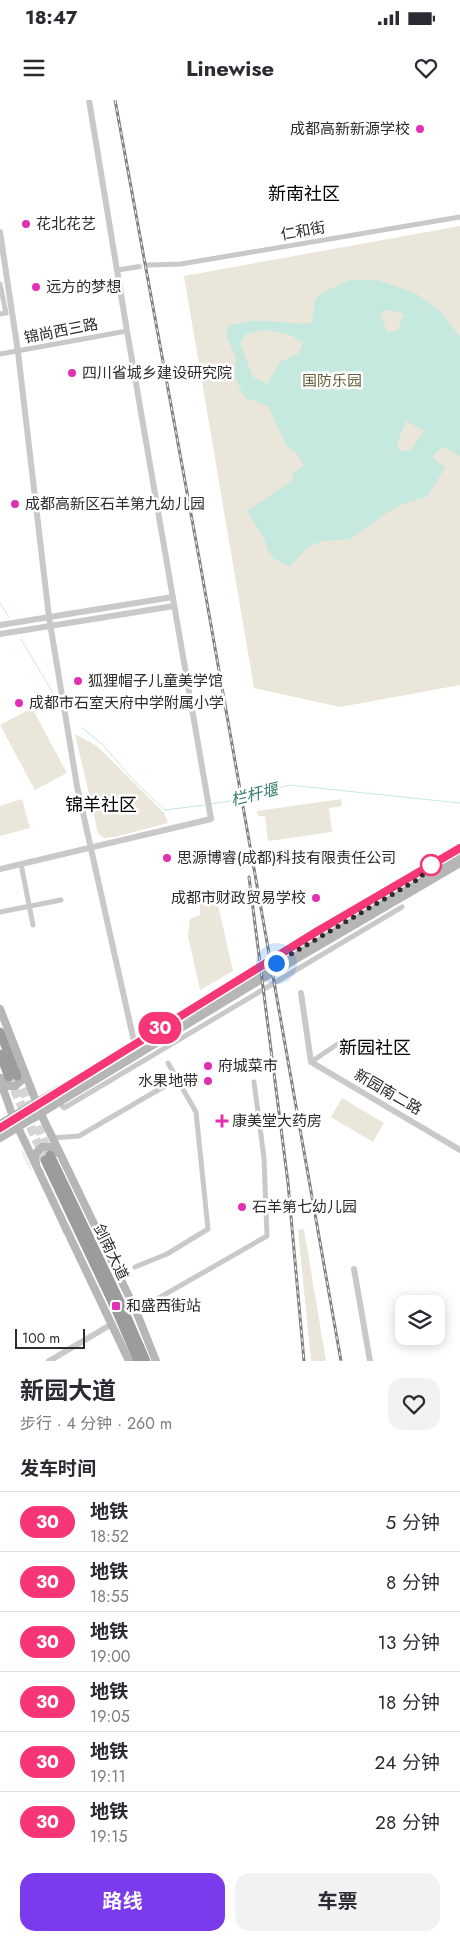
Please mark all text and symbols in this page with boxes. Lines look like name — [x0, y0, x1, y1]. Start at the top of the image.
text: 18:47 — [25, 4, 77, 31]
text: Linewise — [186, 52, 274, 84]
icon: menu — [20, 54, 48, 82]
icon: heart — [412, 54, 440, 82]
place label: 成都高新新源学校 — [290, 118, 410, 140]
marker: 成都高新新源学校 — [414, 123, 426, 135]
district label: 新南社区 — [268, 181, 340, 207]
place label: 花北花艺 — [36, 213, 96, 235]
street label: 仁和街 — [279, 216, 327, 246]
marker: 花北花艺 — [20, 218, 32, 230]
place label: 远方的梦想 — [46, 276, 121, 298]
marker: 远方的梦想 — [30, 281, 42, 293]
street label: 锦尚西三路 — [22, 313, 100, 349]
place label: 四川省城乡建设研究院 — [82, 362, 232, 384]
marker: 四川省城乡建设研究院 — [66, 367, 78, 379]
park label: 国防乐园 — [302, 370, 362, 392]
place label: 成都高新区石羊第九幼儿园 — [25, 493, 205, 515]
marker: 成都高新区石羊第九幼儿园 — [9, 498, 21, 510]
place label: 狐狸帽子儿童美学馆 — [88, 670, 223, 692]
marker: 狐狸帽子儿童美学馆 — [72, 675, 84, 687]
place label: 成都市石室天府中学附属小学 — [29, 692, 224, 714]
marker: 成都市石室天府中学附属小学 — [13, 697, 25, 709]
water label: 栏杆堰 — [228, 777, 283, 811]
district label: 锦羊社区 — [65, 792, 137, 818]
place label: 思源博睿(成都)科技有限责任公司 — [177, 847, 396, 869]
marker: 思源博睿(成都)科技有限责任公司 — [161, 852, 173, 864]
unlabelled marker — [420, 854, 442, 876]
place label: 成都市财政贸易学校 — [171, 887, 306, 909]
marker: 成都市财政贸易学校 — [310, 892, 322, 904]
your location — [264, 951, 289, 976]
line badge: 30 — [138, 1012, 182, 1044]
text: 30 — [148, 1015, 172, 1041]
district label: 新园社区 — [339, 1035, 411, 1061]
place label: 府城菜市 — [218, 1055, 278, 1077]
marker: 府城菜市 — [202, 1060, 214, 1072]
street label: 新园南二路 — [350, 1064, 426, 1120]
place label: 水果地带 — [138, 1070, 198, 1092]
marker: 水果地带 — [202, 1075, 214, 1087]
place label: 康美堂大药房 — [232, 1110, 322, 1132]
marker: 康美堂大药房 — [216, 1115, 228, 1127]
place label: 石羊第七幼儿园 — [252, 1196, 357, 1218]
marker: 石羊第七幼儿园 — [236, 1201, 248, 1213]
street label: 剑南大道 — [88, 1220, 134, 1284]
place label: 和盛西街站 — [126, 1295, 201, 1317]
map controls — [395, 1295, 445, 1345]
button: layers — [395, 1295, 445, 1345]
marker: 和盛西街站 — [110, 1300, 122, 1312]
scale bar — [15, 1326, 85, 1349]
text: 100 m — [22, 1328, 60, 1348]
text: 新园大道 — [20, 1373, 116, 1408]
button: heart — [388, 1378, 440, 1430]
text: 步行 · 4 分钟 · 260 m — [20, 1412, 172, 1435]
text: 发车时间 — [20, 1455, 96, 1482]
text: 地铁 — [90, 1498, 128, 1525]
text: 30 — [36, 1509, 59, 1535]
text: 5 分钟 — [386, 1509, 440, 1536]
text: 18:52 — [90, 1525, 129, 1548]
text: 地铁 — [90, 1558, 128, 1585]
text: 30 — [36, 1569, 59, 1595]
text: 8 分钟 — [386, 1569, 440, 1596]
text: 18:55 — [90, 1585, 129, 1608]
text: 地铁 — [90, 1618, 128, 1645]
text: 30 — [36, 1629, 59, 1655]
text: 13 分钟 — [377, 1629, 440, 1656]
text: 19:00 — [90, 1645, 130, 1668]
text: 地铁 — [90, 1678, 128, 1705]
text: 30 — [36, 1689, 59, 1715]
text: 18 分钟 — [377, 1689, 440, 1716]
text: 19:05 — [90, 1705, 130, 1728]
text: 地铁 — [90, 1738, 128, 1765]
text: 30 — [36, 1749, 59, 1775]
text: 24 分钟 — [374, 1749, 440, 1776]
text: 19:11 — [90, 1765, 126, 1788]
text: 地铁 — [90, 1798, 128, 1825]
text: 30 — [36, 1809, 59, 1835]
text: 28 分钟 — [375, 1809, 440, 1836]
text: 19:15 — [90, 1825, 127, 1848]
button: 路线 — [20, 1873, 225, 1931]
button: 车票 — [235, 1873, 440, 1931]

